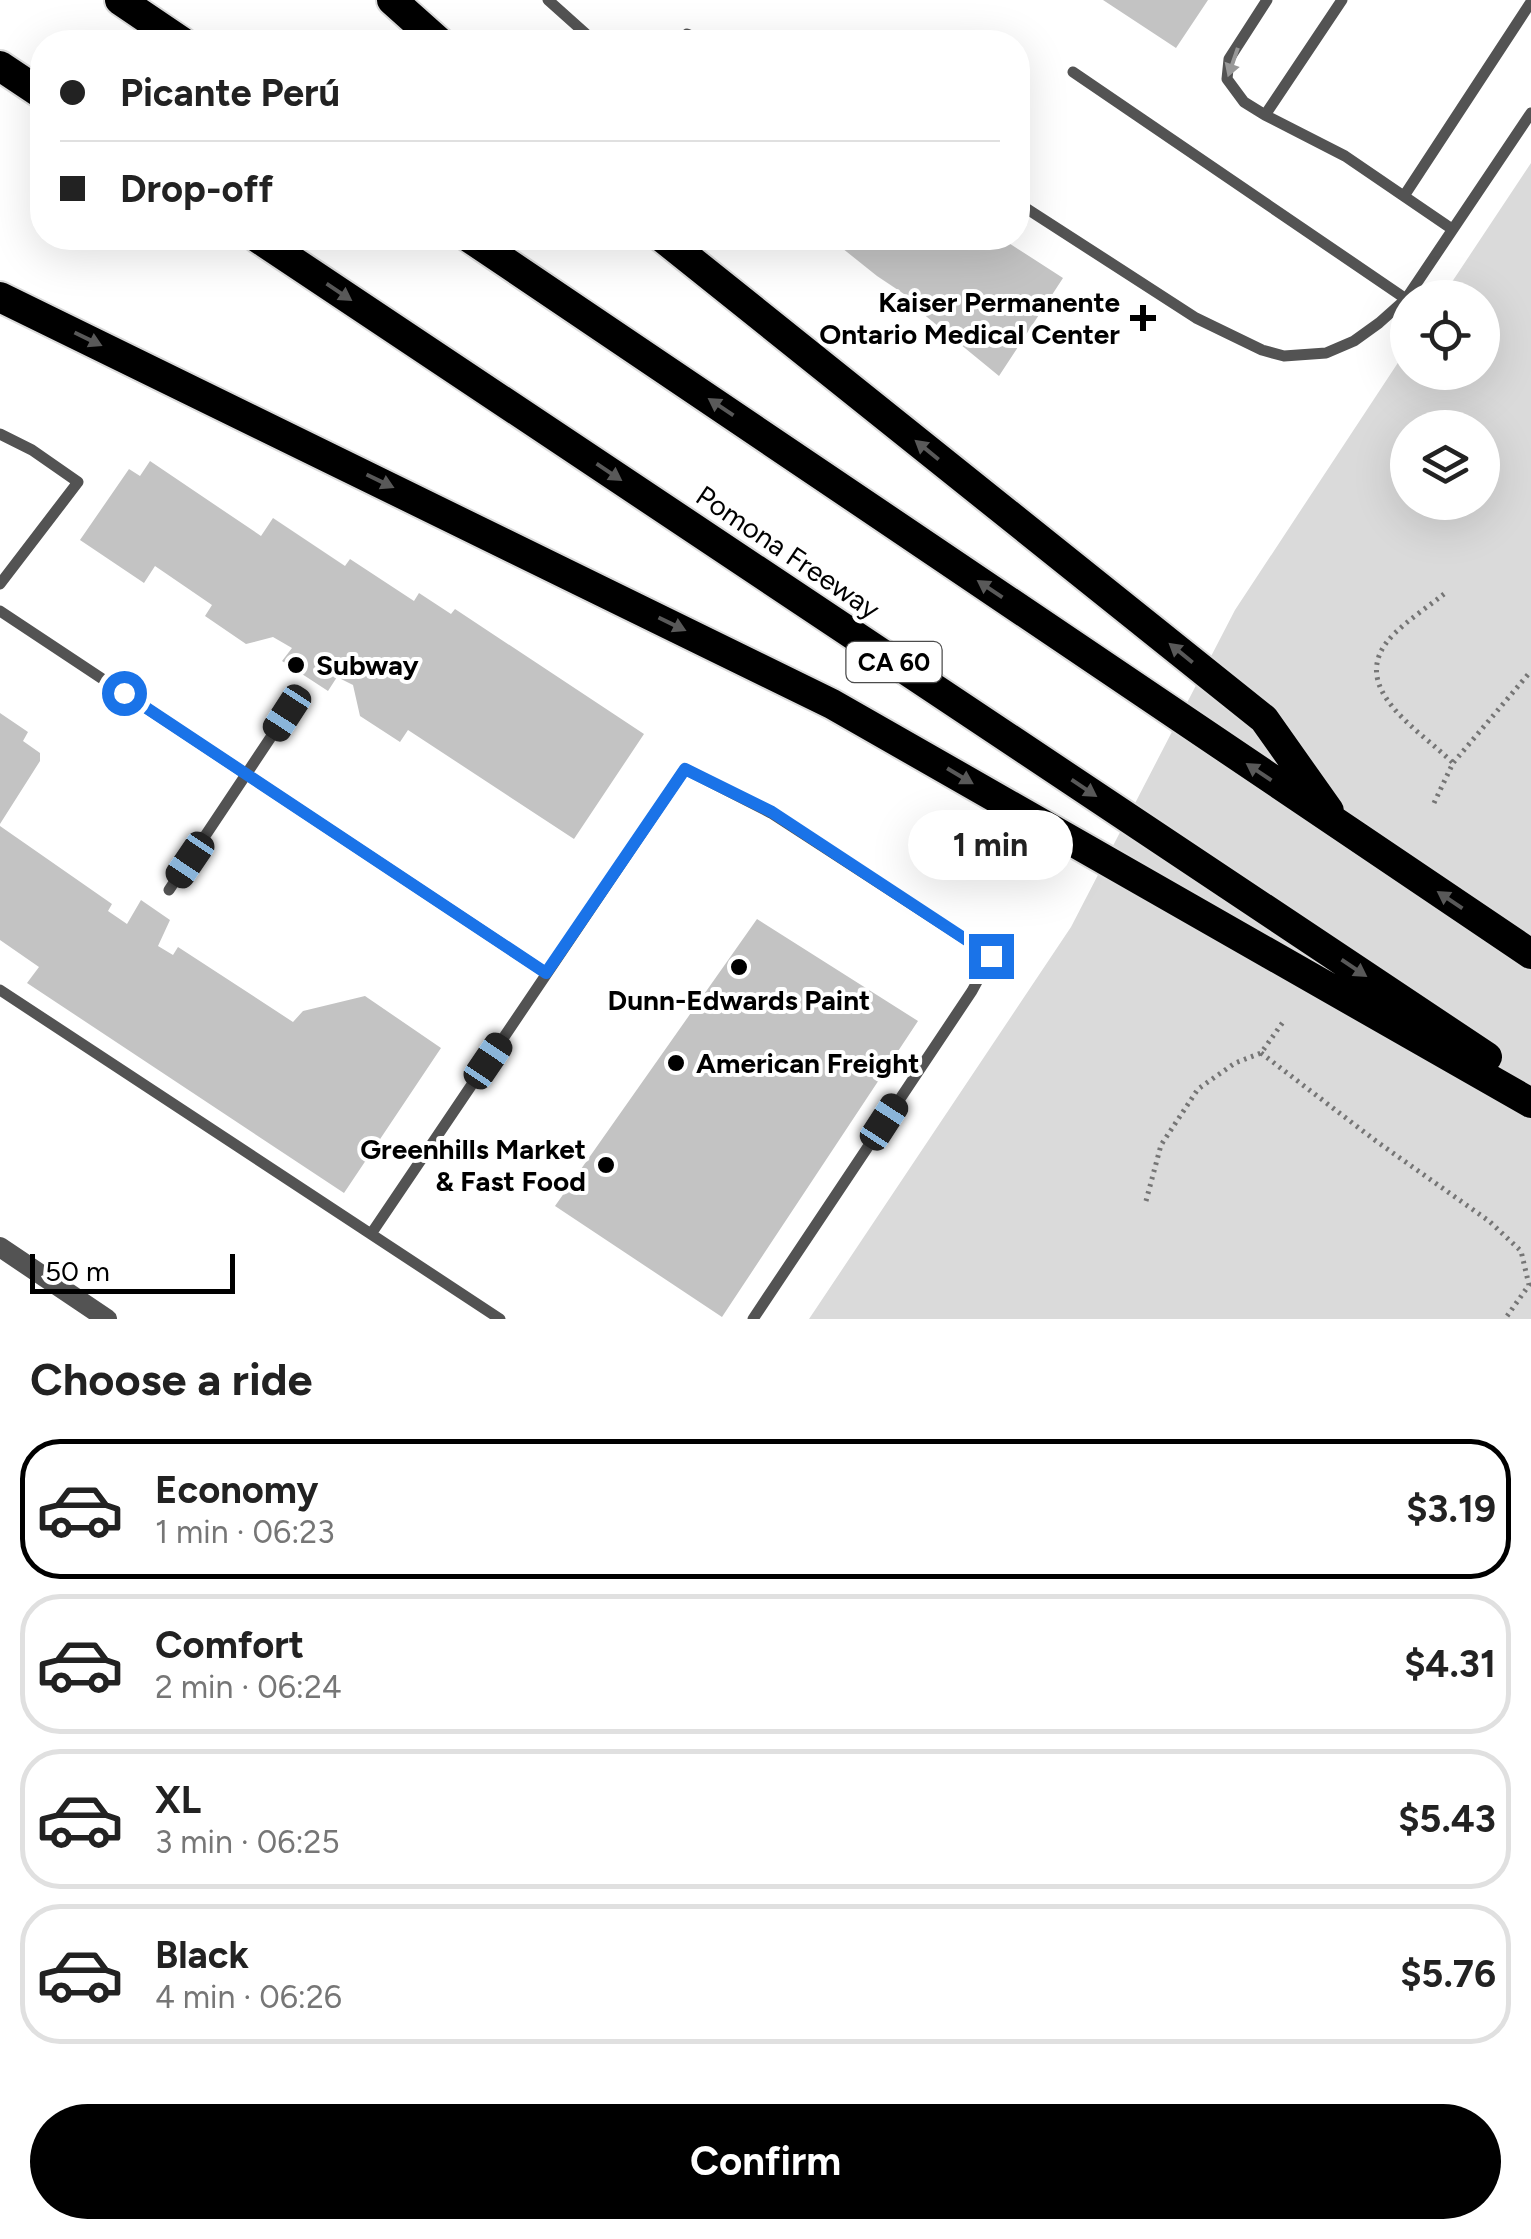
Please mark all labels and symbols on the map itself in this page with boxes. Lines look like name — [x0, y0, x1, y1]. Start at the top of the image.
one-way arrow — [1224, 47, 1239, 77]
one-way arrow — [325, 282, 352, 300]
place label: Kaiser Permanente Ontario Medical Center — [819, 285, 1120, 351]
marker: Kaiser Permanente Ontario Medical Center — [1130, 305, 1156, 331]
one-way arrow — [74, 331, 103, 348]
one-way arrow — [707, 398, 734, 417]
one-way arrow — [914, 440, 940, 461]
one-way arrow — [596, 462, 623, 481]
one-way arrow — [366, 473, 395, 490]
street label: Pomona Freeway — [690, 478, 886, 626]
one-way arrow — [976, 580, 1003, 599]
one-way arrow — [658, 616, 687, 633]
road number: CA 60 — [846, 642, 942, 682]
one-way arrow — [1168, 643, 1194, 664]
place label: Subway — [316, 648, 419, 682]
marker: Subway — [285, 654, 307, 676]
route start — [102, 671, 147, 716]
car — [258, 680, 316, 746]
one-way arrow — [1246, 763, 1273, 781]
one-way arrow — [946, 767, 974, 784]
one-way arrow — [1070, 778, 1097, 797]
callout: 1 min — [908, 811, 1074, 881]
car — [161, 827, 219, 893]
one-way arrow — [1436, 891, 1463, 909]
route end — [969, 934, 1014, 979]
marker: Dunn-Edwards Paint — [728, 956, 750, 978]
one-way arrow — [1340, 959, 1367, 977]
place label: Dunn-Edwards Paint — [608, 983, 870, 1017]
car — [459, 1028, 517, 1094]
place label: American Freight — [696, 1046, 919, 1080]
marker: American Freight — [665, 1052, 687, 1074]
car — [855, 1089, 913, 1155]
place label: Greenhills Market & Fast Food — [360, 1132, 586, 1198]
marker: Greenhills Market & Fast Food — [595, 1154, 617, 1176]
scale bar — [30, 1249, 235, 1294]

